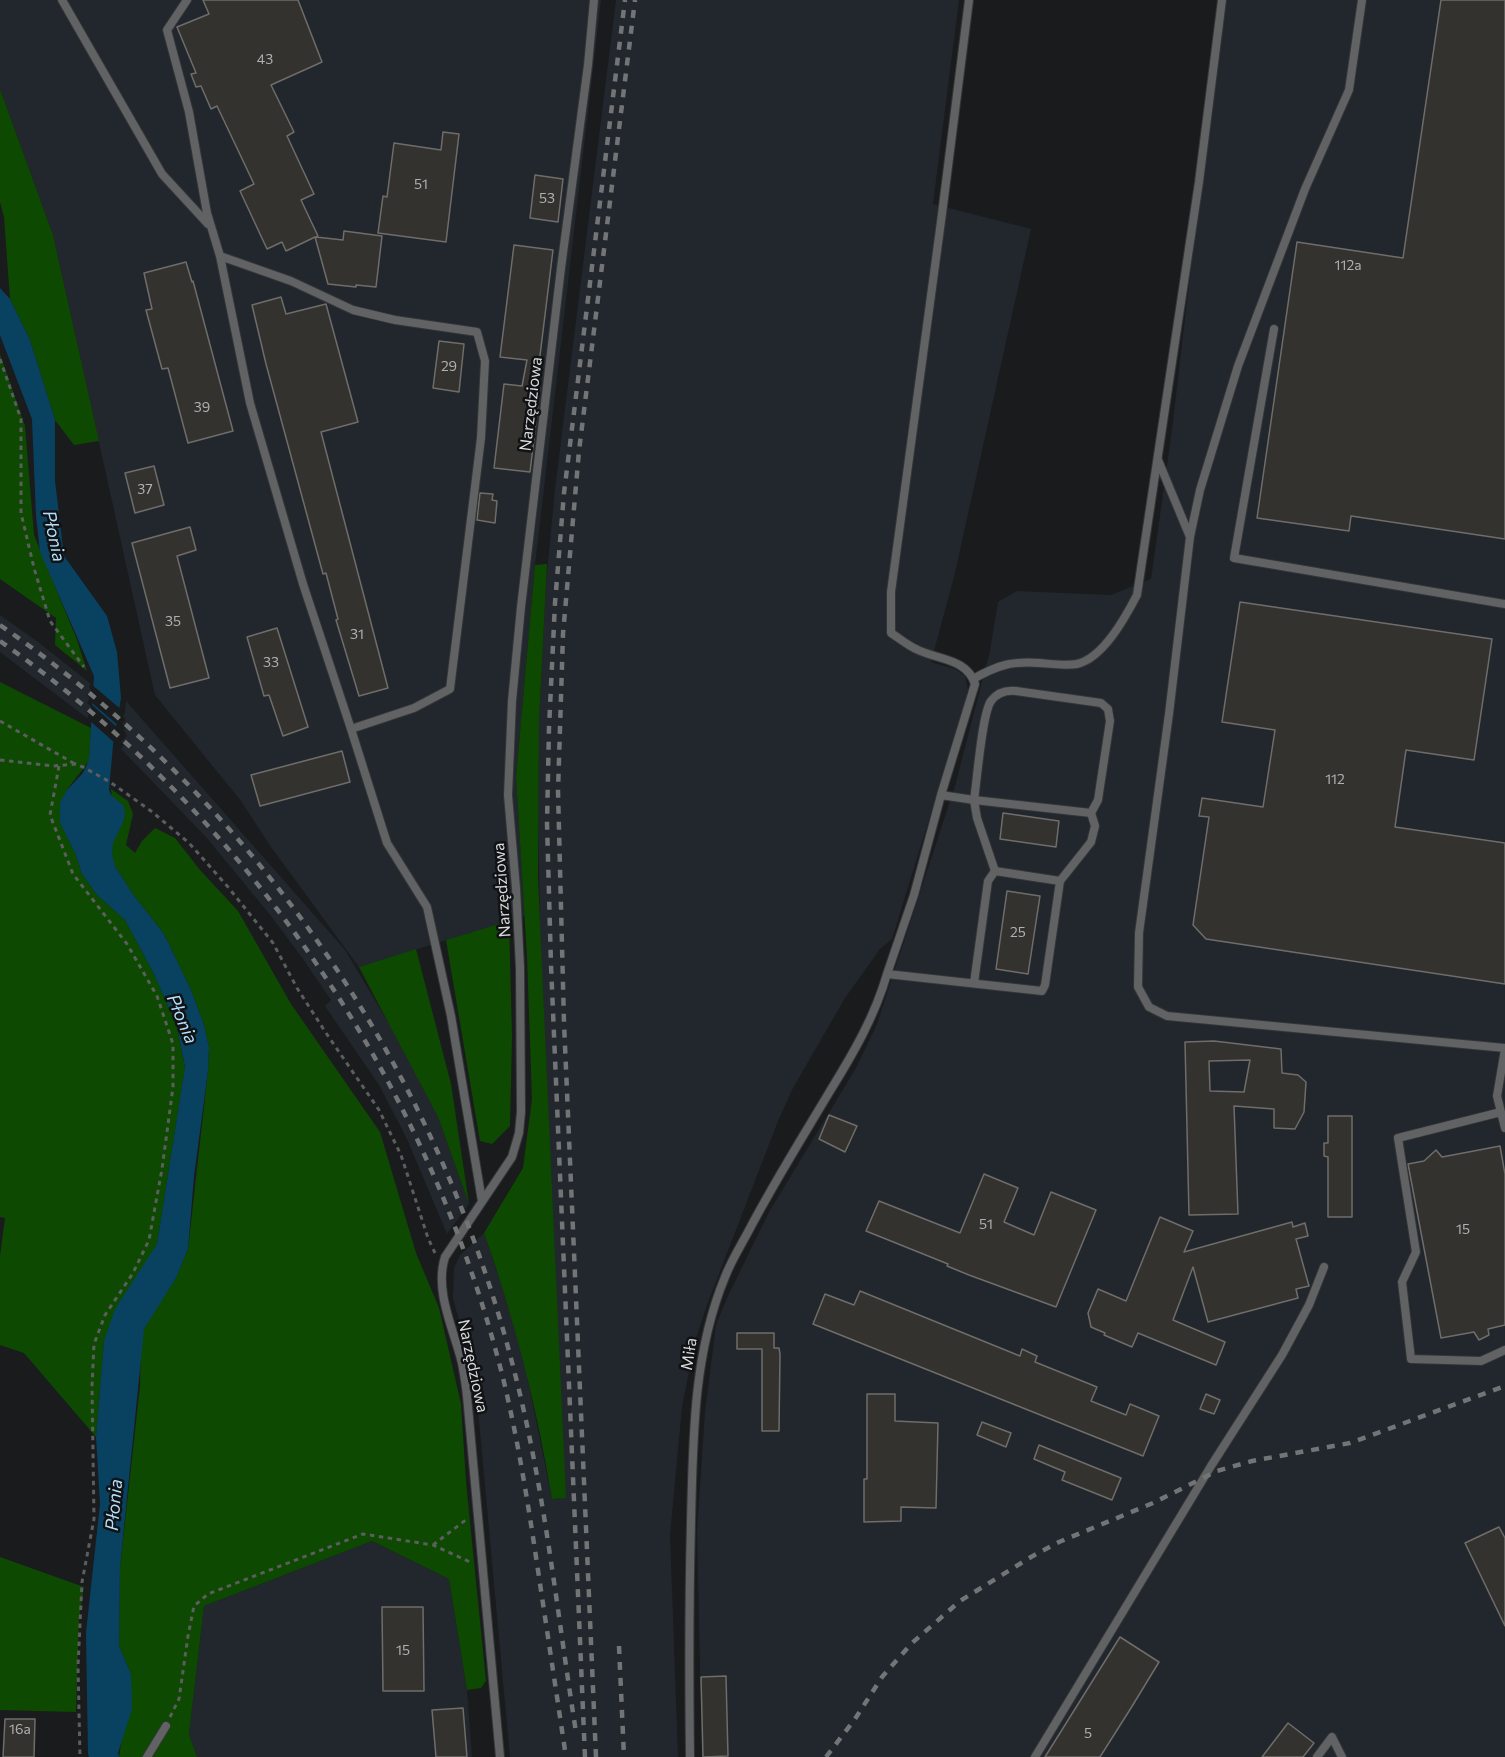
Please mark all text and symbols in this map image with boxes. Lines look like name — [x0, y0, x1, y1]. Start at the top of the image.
house number: 43 — [257, 51, 273, 67]
house number: 51 — [414, 176, 428, 192]
house number: 53 — [539, 190, 555, 206]
house number: 112a — [1334, 257, 1362, 273]
street label: Narzędziowa — [516, 356, 546, 452]
house number: 29 — [441, 358, 457, 374]
house number: 39 — [194, 399, 210, 415]
house number: 37 — [137, 481, 153, 497]
water label: Płonia — [38, 508, 70, 564]
house number: 35 — [165, 613, 181, 629]
house number: 31 — [350, 626, 364, 642]
house number: 33 — [263, 654, 279, 670]
house number: 112 — [1325, 771, 1345, 787]
street label: Narzędziowa — [489, 842, 515, 938]
house number: 25 — [1010, 924, 1026, 940]
water label: Płonia — [162, 991, 202, 1047]
house number: 51 — [979, 1216, 993, 1232]
house number: 15 — [1456, 1221, 1470, 1237]
street label: Narzędziowa — [454, 1318, 492, 1414]
street label: Miła — [677, 1336, 701, 1372]
water label: Płonia — [101, 1478, 127, 1532]
house number: 15 — [396, 1642, 410, 1658]
house number: 16a — [9, 1721, 31, 1737]
house number: 5 — [1084, 1725, 1092, 1741]

